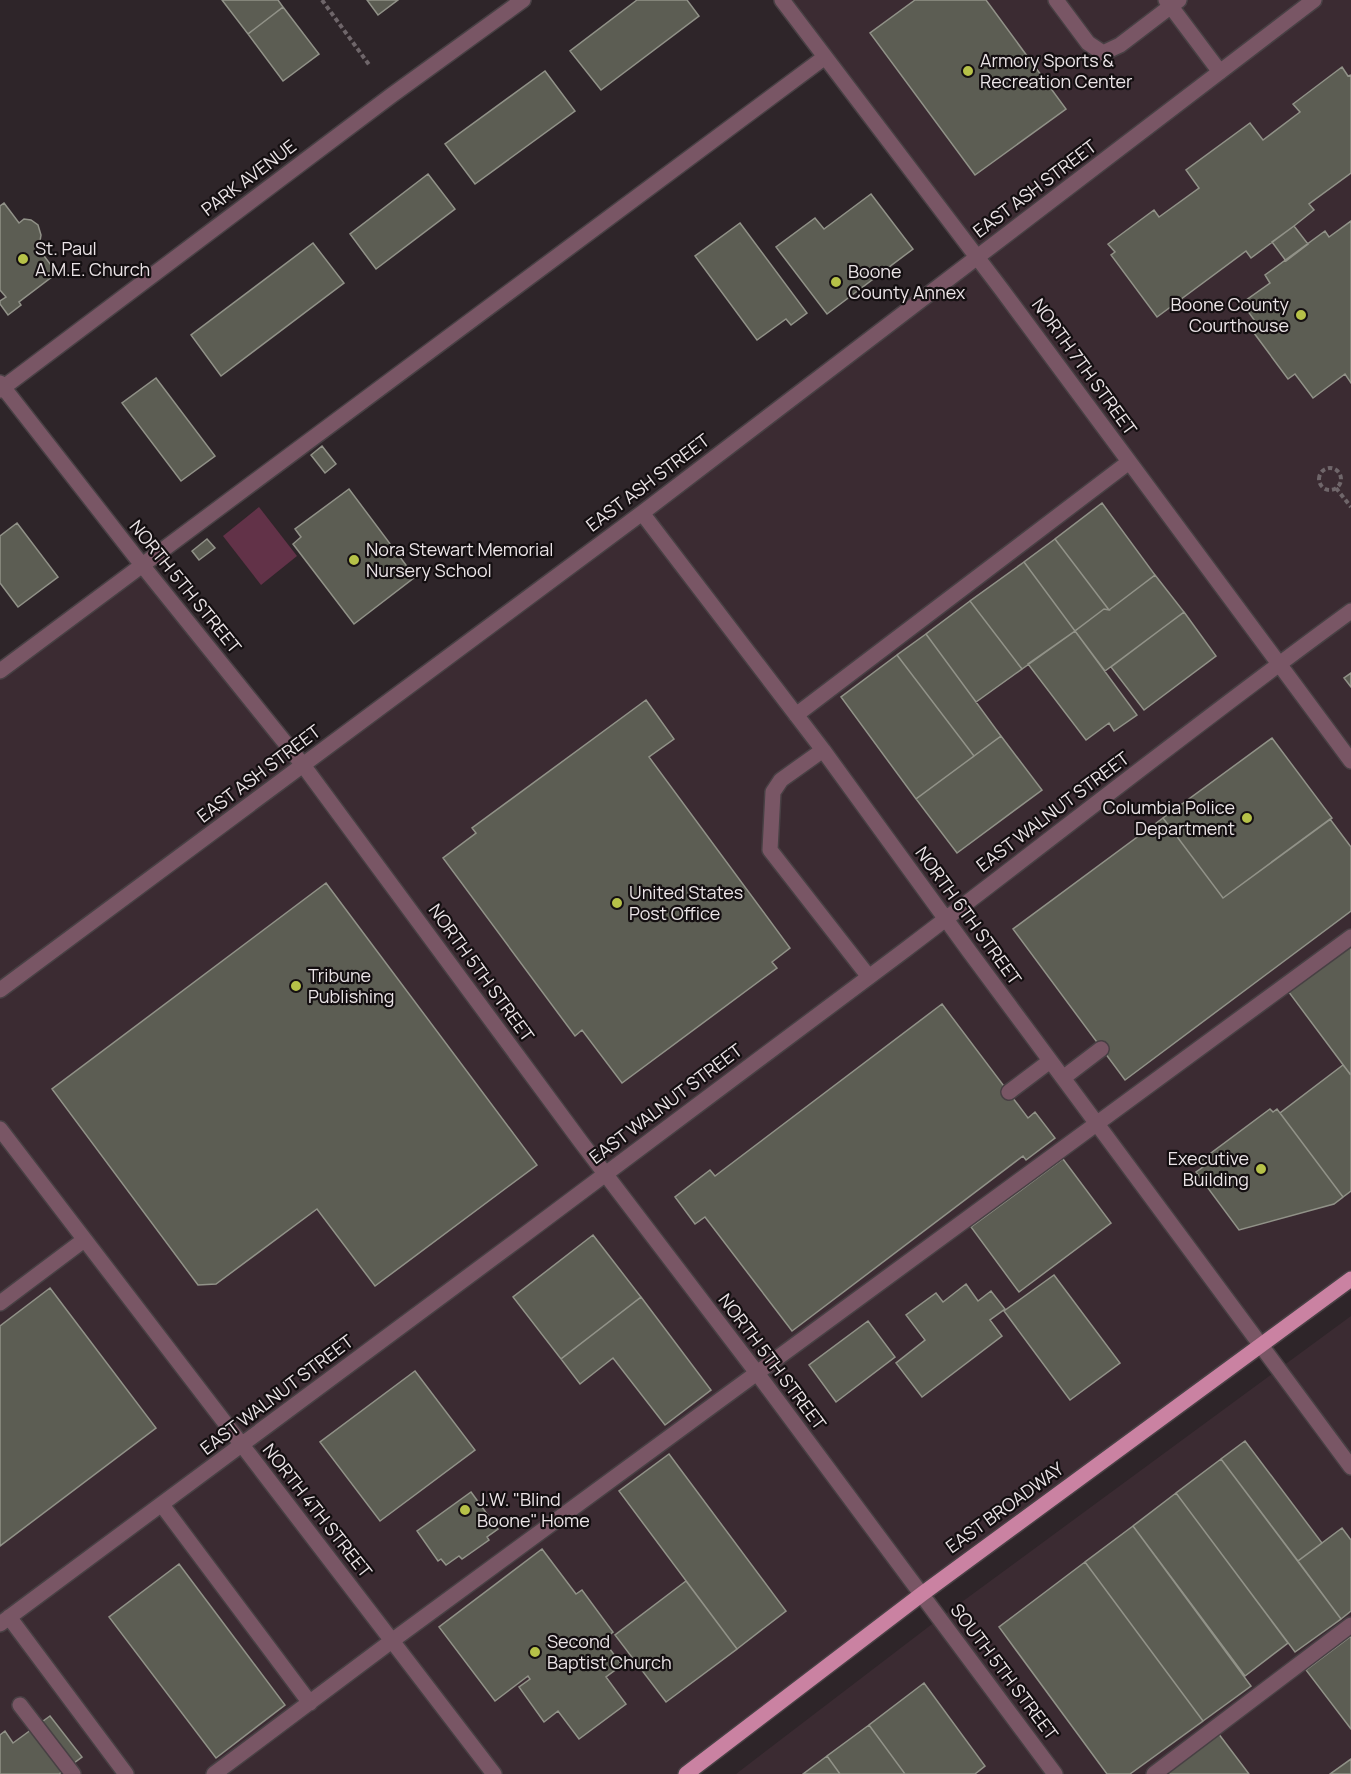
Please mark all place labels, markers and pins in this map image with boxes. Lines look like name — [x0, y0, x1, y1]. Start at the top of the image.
place label: Armory Sports & Recreation Center — [980, 48, 1133, 93]
marker: Armory Sports & Recreation Center — [961, 64, 975, 78]
place label: St. Paul A.M.E. Church — [35, 236, 150, 281]
marker: St. Paul A.M.E. Church — [16, 252, 30, 266]
place label: Boone County Annex — [848, 259, 966, 304]
marker: Boone County Annex — [829, 275, 843, 289]
place label: Boone County Courthouse — [1171, 292, 1289, 337]
marker: Boone County Courthouse — [1294, 308, 1308, 322]
place label: Nora Stewart Memorial Nursery School — [366, 537, 554, 582]
marker: Nora Stewart Memorial Nursery School — [347, 553, 361, 567]
place label: Columbia Police Department — [1103, 795, 1235, 840]
marker: Columbia Police Department — [1240, 811, 1254, 825]
place label: United States Post Office — [629, 880, 743, 925]
marker: United States Post Office — [610, 896, 624, 910]
place label: Tribune Publishing — [308, 963, 394, 1008]
marker: Tribune Publishing — [289, 979, 303, 993]
place label: Executive Building — [1168, 1146, 1249, 1191]
marker: Executive Building — [1254, 1162, 1268, 1176]
place label: J.W. "Blind Boone" Home — [477, 1487, 590, 1532]
marker: J.W. "Blind Boone" Home — [458, 1503, 472, 1517]
place label: Second Baptist Church — [547, 1629, 672, 1674]
marker: Second Baptist Church — [528, 1645, 542, 1659]

